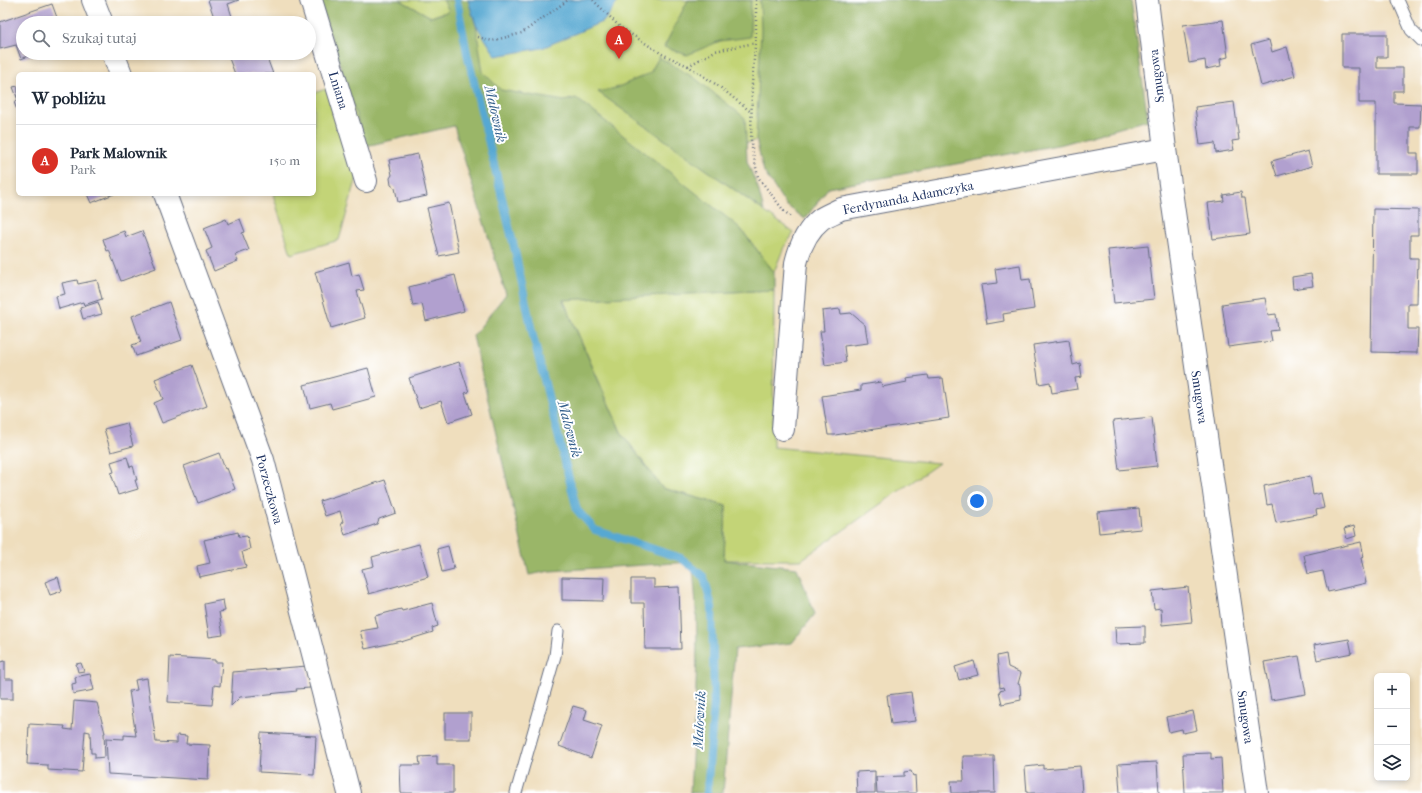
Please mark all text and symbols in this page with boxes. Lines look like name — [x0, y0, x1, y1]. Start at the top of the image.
search box — [16, 16, 316, 60]
pin: A — [606, 26, 632, 59]
icon: search — [30, 27, 52, 49]
text: Szukaj tutaj — [62, 29, 136, 47]
street label: Smugowa — [1146, 47, 1167, 103]
street label: Lniana — [326, 69, 352, 112]
water label: Malownik — [480, 83, 510, 144]
text: W pobliżu — [32, 88, 106, 108]
text: Park Malownik — [70, 144, 167, 162]
text: A — [41, 153, 49, 168]
text: 150 m — [269, 153, 300, 168]
text: Park — [70, 162, 96, 177]
street label: Ferdynanda Adamczyka — [842, 177, 976, 218]
street label: Smugowa — [1188, 370, 1211, 426]
water label: Malownik — [554, 398, 585, 459]
street label: Porzeczkowa — [253, 453, 286, 527]
your location — [967, 491, 987, 511]
map controls — [1374, 673, 1410, 781]
button: + — [1374, 673, 1410, 709]
street label: Smugowa — [1234, 690, 1257, 746]
water label: Malownik — [689, 691, 710, 751]
button: − — [1374, 709, 1410, 745]
button: layers — [1374, 745, 1410, 781]

